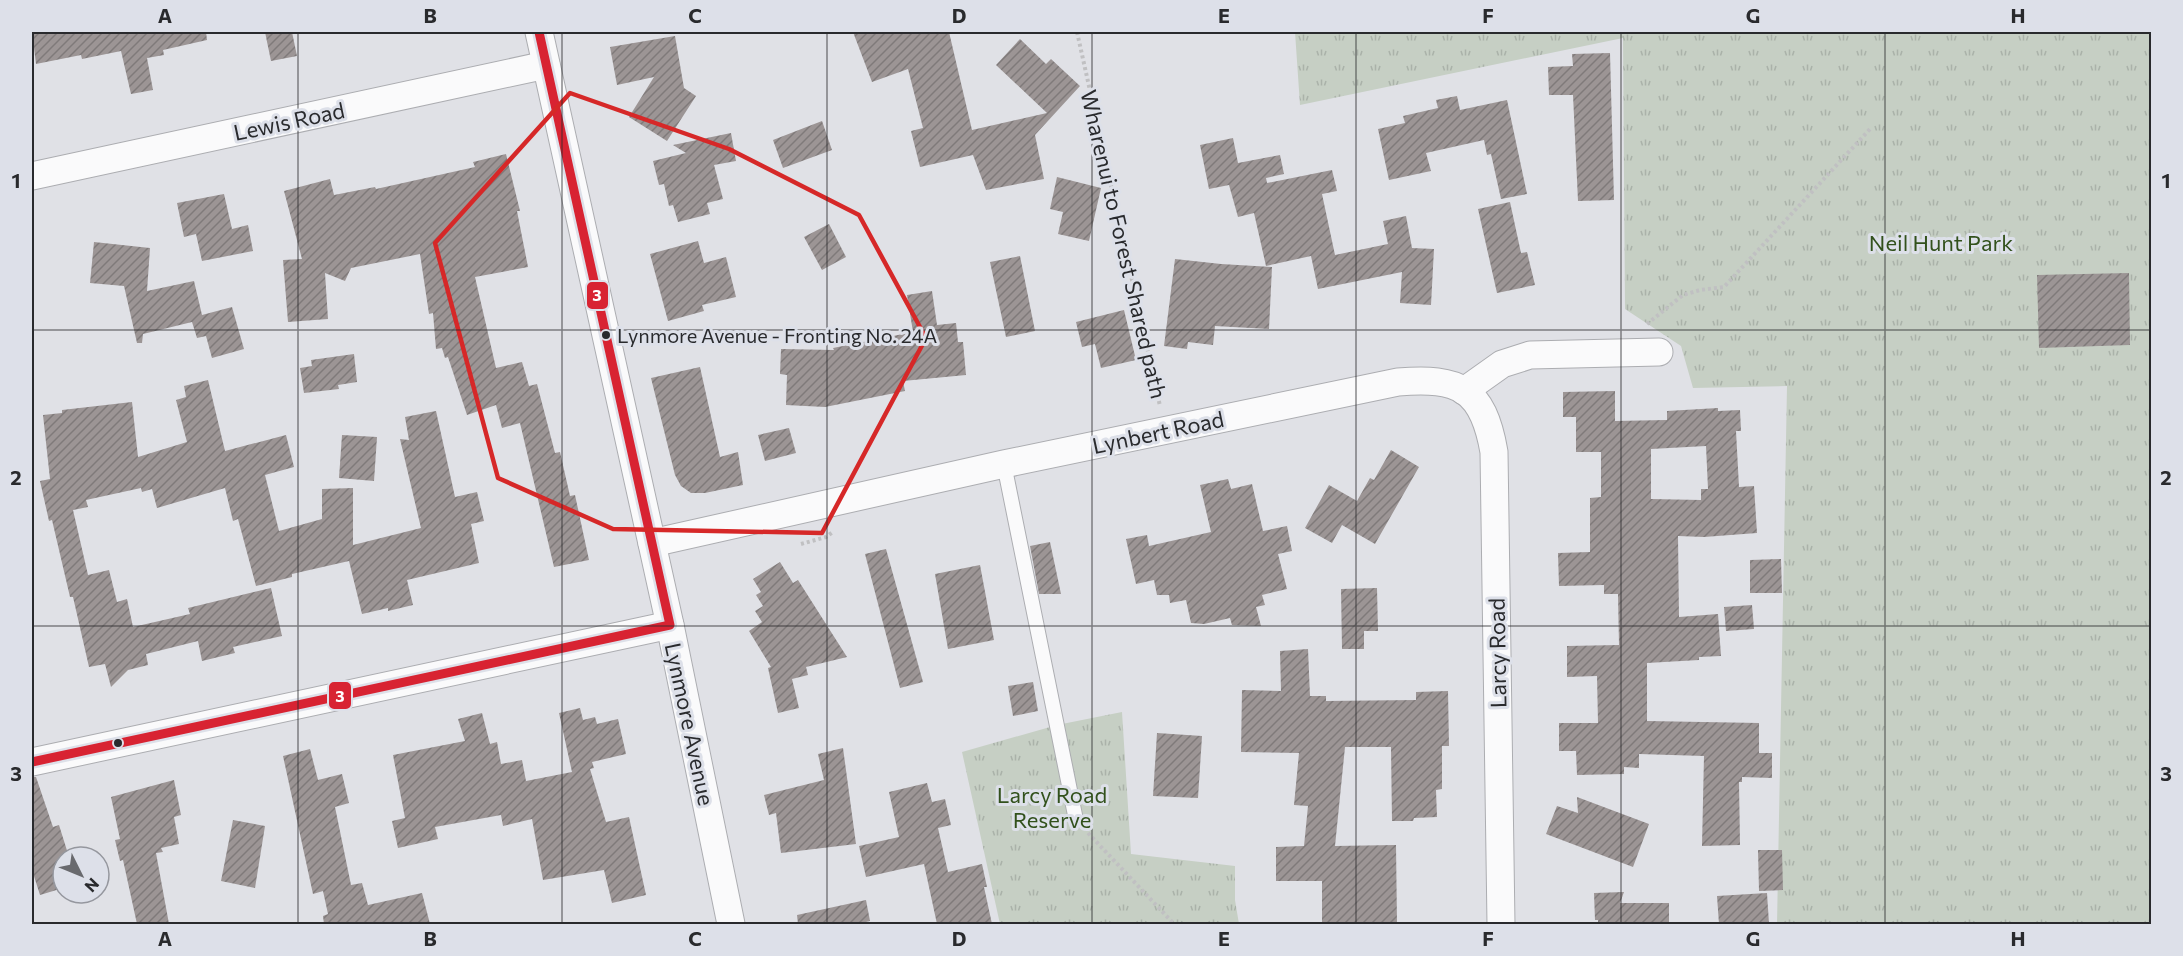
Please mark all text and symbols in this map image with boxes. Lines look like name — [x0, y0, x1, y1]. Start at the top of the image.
text: A — [158, 3, 172, 27]
text: B — [423, 3, 437, 27]
text: C — [688, 3, 702, 27]
text: D — [952, 3, 966, 27]
text: E — [1218, 3, 1230, 27]
text: F — [1482, 3, 1494, 27]
text: G — [1746, 3, 1760, 27]
text: H — [2011, 3, 2026, 27]
street label: Wharenui to Forest Shared path — [1075, 87, 1173, 401]
street label: Lewis Road — [231, 96, 347, 146]
text: 1 — [11, 168, 21, 192]
text: 1 — [2161, 168, 2171, 192]
park label: Neil Hunt Park — [1869, 229, 2013, 256]
line badge: 3 — [586, 281, 609, 310]
text: 3 — [592, 285, 602, 304]
place label: Lynmore Avenue - Fronting No. 24A — [617, 323, 937, 347]
marker: Lynmore Avenue - Fronting No. 24A — [600, 329, 612, 341]
street label: Lynbert Road — [1090, 405, 1226, 459]
text: 2 — [10, 465, 22, 489]
text: 2 — [2160, 465, 2172, 489]
street label: Larcy Road — [1483, 598, 1511, 708]
street label: Lynmore Avenue — [660, 640, 720, 808]
line badge: 3 — [328, 681, 352, 710]
text: 3 — [335, 686, 345, 705]
unlabelled marker — [112, 737, 124, 749]
text: 3 — [10, 761, 22, 785]
text: 3 — [2160, 761, 2172, 785]
park label: Larcy Road Reserve — [997, 781, 1107, 833]
north arrow — [51, 845, 111, 905]
text: N — [81, 875, 103, 896]
text: A — [158, 926, 172, 950]
text: B — [423, 926, 437, 950]
text: C — [688, 926, 702, 950]
text: D — [952, 926, 966, 950]
text: E — [1218, 926, 1230, 950]
text: F — [1482, 926, 1494, 950]
text: G — [1746, 926, 1760, 950]
text: H — [2011, 926, 2026, 950]

